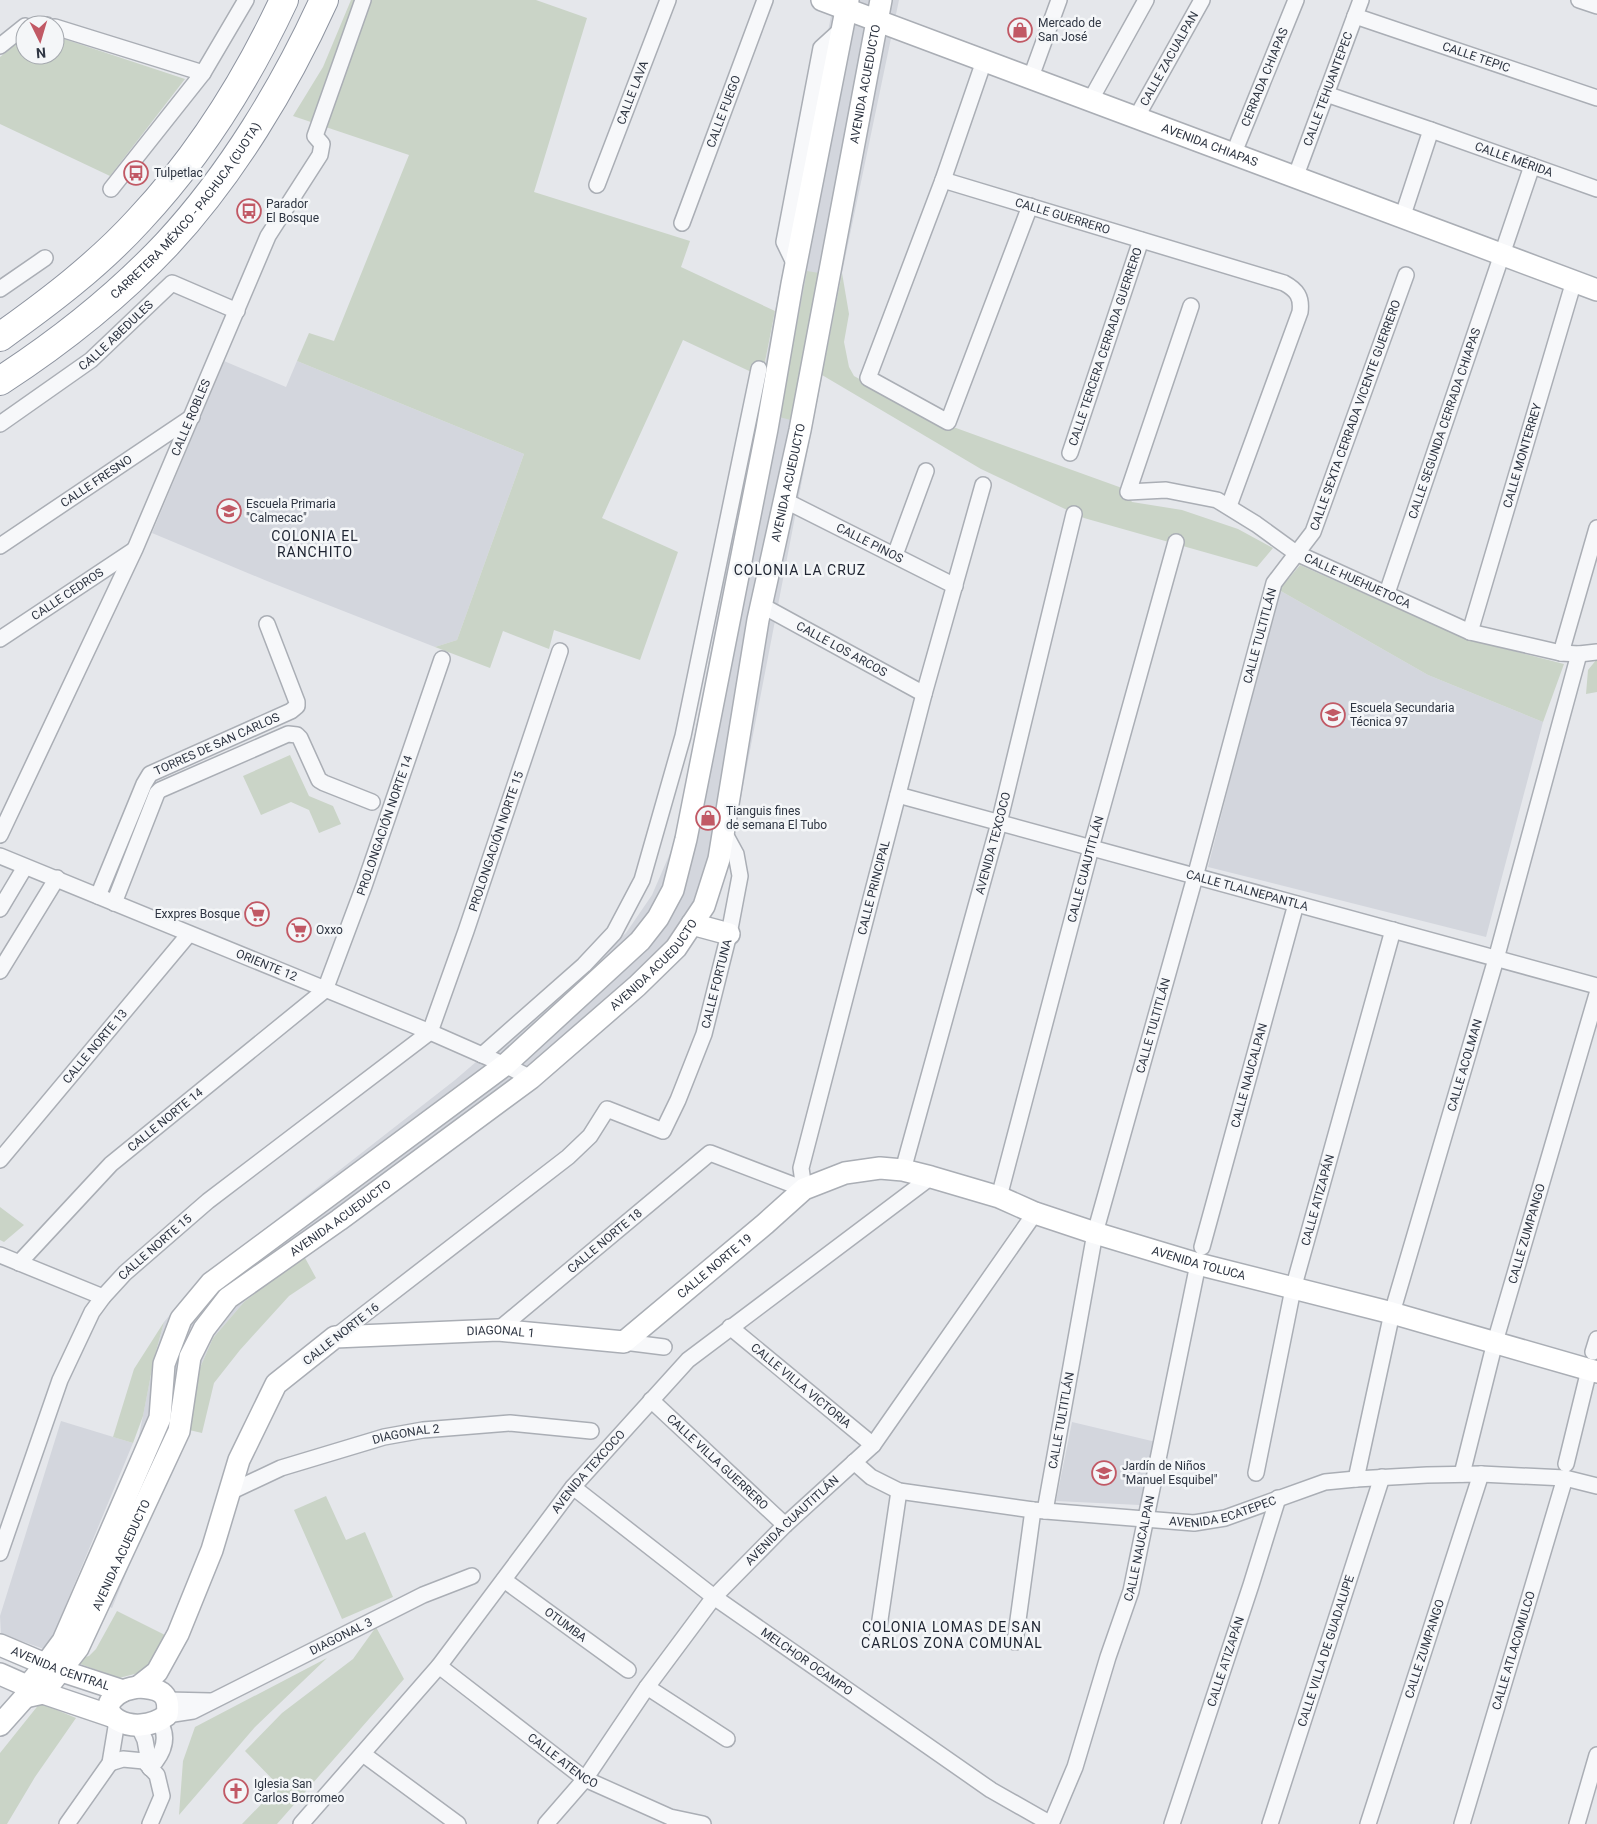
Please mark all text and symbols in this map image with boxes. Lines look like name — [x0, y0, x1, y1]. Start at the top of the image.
street label: CALLE ZACUALPAN — [1137, 9, 1201, 108]
north arrow — [15, 15, 65, 65]
place label: Mercado de San José — [1038, 16, 1101, 44]
shop icon: Mercado de San José — [1007, 17, 1033, 43]
street label: AVENIDA ACUEDUCTO — [847, 23, 883, 145]
street label: CERRADA CHIAPAS — [1238, 26, 1291, 129]
street label: CALLE TEHUANTEPEC — [1300, 30, 1356, 148]
street label: CALLE TEPIC — [1440, 39, 1512, 75]
text: N — [36, 45, 47, 61]
street label: CALLE LAVA — [614, 58, 651, 127]
street label: CALLE FUEGO — [704, 73, 743, 150]
street label: CARRETERA MÉXICO - PACHUCA (CUOTA) — [108, 120, 264, 302]
street label: AVENIDA CHIAPAS — [1160, 121, 1260, 169]
street label: CALLE MÉRIDA — [1473, 139, 1555, 180]
bus stop icon: Tulpetlac — [123, 160, 149, 186]
place label: Tulpetlac — [154, 166, 203, 180]
street label: CALLE GUERRERO — [1013, 195, 1112, 237]
place label: Parador El Bosque — [266, 197, 319, 225]
bus stop icon: Parador El Bosque — [236, 198, 262, 224]
street label: CALLE TERCERA CERRADA GUERRERO — [1066, 246, 1145, 448]
street label: CALLE ABEDULES — [76, 298, 156, 374]
street label: CALLE SEXTA CERRADA VICENTE GUERRERO — [1307, 298, 1403, 533]
street label: CALLE SEGUNDA CERRADA CHIAPAS — [1406, 326, 1483, 521]
street label: CALLE ROBLES — [168, 377, 213, 458]
street label: CALLE MONTERREY — [1500, 401, 1545, 510]
street label: AVENIDA ACUEDUCTO — [768, 422, 808, 543]
street label: CALLE FRESNO — [58, 452, 135, 510]
place label: Escuela Primaria "Calmecac" — [246, 497, 336, 525]
school or university icon: Escuela Primaria "Calmecac" — [216, 498, 242, 524]
street label: CALLE PINOS — [834, 520, 906, 566]
district label: COLONIA EL RANCHITO — [271, 528, 359, 560]
street label: CALLE HUEHUETOCA — [1302, 551, 1413, 611]
district label: COLONIA LA CRUZ — [734, 562, 866, 578]
street label: CALLE CEDROS — [29, 565, 106, 623]
street label: CALLE TULTITLÁN — [1240, 586, 1279, 685]
street label: CALLE LOS ARCOS — [794, 619, 890, 680]
place label: Escuela Secundaria Técnica 97 — [1350, 701, 1455, 729]
school or university icon: Escuela Secundaria Técnica 97 — [1320, 702, 1346, 728]
street label: TORRES DE SAN CARLOS — [152, 710, 282, 778]
street label: PROLONGACIÓN NORTE 14 — [354, 753, 415, 898]
street label: PROLONGACIÓN NORTE 15 — [466, 769, 526, 913]
street label: AVENIDA TEXCOCO — [973, 791, 1013, 896]
place label: Tianguis fines de semana El Tubo — [726, 804, 827, 832]
shop icon: Tianguis fines de semana El Tubo — [695, 805, 721, 831]
street label: CALLE CUAUTITLÁN — [1065, 814, 1107, 924]
street label: CALLE PRINCIPAL — [855, 838, 893, 936]
street label: CALLE TLALNEPANTLA — [1185, 867, 1310, 914]
supermarket icon: Exxpres Bosque — [244, 901, 270, 927]
place label: Exxpres Bosque — [155, 907, 240, 921]
supermarket icon: Oxxo — [286, 917, 312, 943]
street label: AVENIDA ACUEDUCTO — [607, 917, 700, 1013]
place label: Oxxo — [316, 923, 343, 937]
street label: CALLE FORTUNA — [699, 937, 734, 1030]
street label: ORIENTE 12 — [234, 946, 299, 984]
street label: CALLE TULTITLÁN — [1133, 976, 1173, 1075]
street label: CALLE NORTE 13 — [60, 1006, 130, 1086]
street label: CALLE ACOLMAN — [1445, 1017, 1485, 1113]
street label: CALLE NAUCALPAN — [1228, 1021, 1270, 1129]
street label: CALLE NORTE 14 — [125, 1085, 206, 1155]
street label: CALLE ATIZAPÁN — [1298, 1153, 1337, 1247]
street label: AVENIDA ACUEDUCTO — [287, 1177, 394, 1259]
street label: CALLE ZUMPANGO — [1505, 1182, 1548, 1285]
street label: CALLE NORTE 18 — [565, 1206, 645, 1276]
street label: CALLE NORTE 15 — [115, 1211, 195, 1283]
street label: CALLE NORTE 19 — [675, 1231, 755, 1301]
street label: AVENIDA TOLUCA — [1150, 1243, 1247, 1283]
street label: CALLE NORTE 16 — [300, 1300, 382, 1368]
street label: DIAGONAL 1 — [466, 1323, 535, 1340]
street label: CALLE VILLA VICTORIA — [748, 1340, 854, 1431]
street label: CALLE TULTITLÁN — [1046, 1371, 1077, 1470]
street label: CALLE VILLA GUERRERO — [664, 1412, 771, 1513]
street label: DIAGONAL 2 — [370, 1422, 440, 1447]
street label: AVENIDA TEXCOCO — [549, 1427, 628, 1516]
place label: Jardín de Niños "Manuel Esquibel" — [1122, 1459, 1218, 1487]
school or university icon: Jardín de Niños "Manuel Esquibel" — [1091, 1460, 1117, 1486]
street label: AVENIDA CUAUTITLÁN — [742, 1473, 841, 1568]
street label: AVENIDA ECATEPEC — [1169, 1493, 1278, 1530]
street label: CALLE NAUCALPAN — [1121, 1494, 1157, 1603]
street label: AVENIDA ACUEDUCTO — [89, 1497, 153, 1613]
street label: CALLE VILLA DE GUADALUPE — [1295, 1573, 1357, 1728]
street label: CALLE ATLACOMULCO — [1489, 1589, 1538, 1712]
street label: CALLE ZUMPANGO — [1402, 1598, 1447, 1700]
street label: OTUMBA — [542, 1605, 590, 1645]
street label: DIAGONAL 3 — [307, 1615, 375, 1658]
street label: CALLE ATIZAPÁN — [1204, 1615, 1247, 1709]
district label: COLONIA LOMAS DE SAN CARLOS ZONA COMUNAL — [861, 1619, 1043, 1651]
street label: MELCHOR OCAMPO — [758, 1625, 855, 1699]
street label: AVENIDA CENTRAL — [9, 1644, 112, 1693]
street label: CALLE ATENCO — [525, 1730, 600, 1791]
place label: Iglesia San Carlos Borromeo — [254, 1777, 344, 1805]
church icon: Iglesia San Carlos Borromeo — [223, 1778, 249, 1804]

